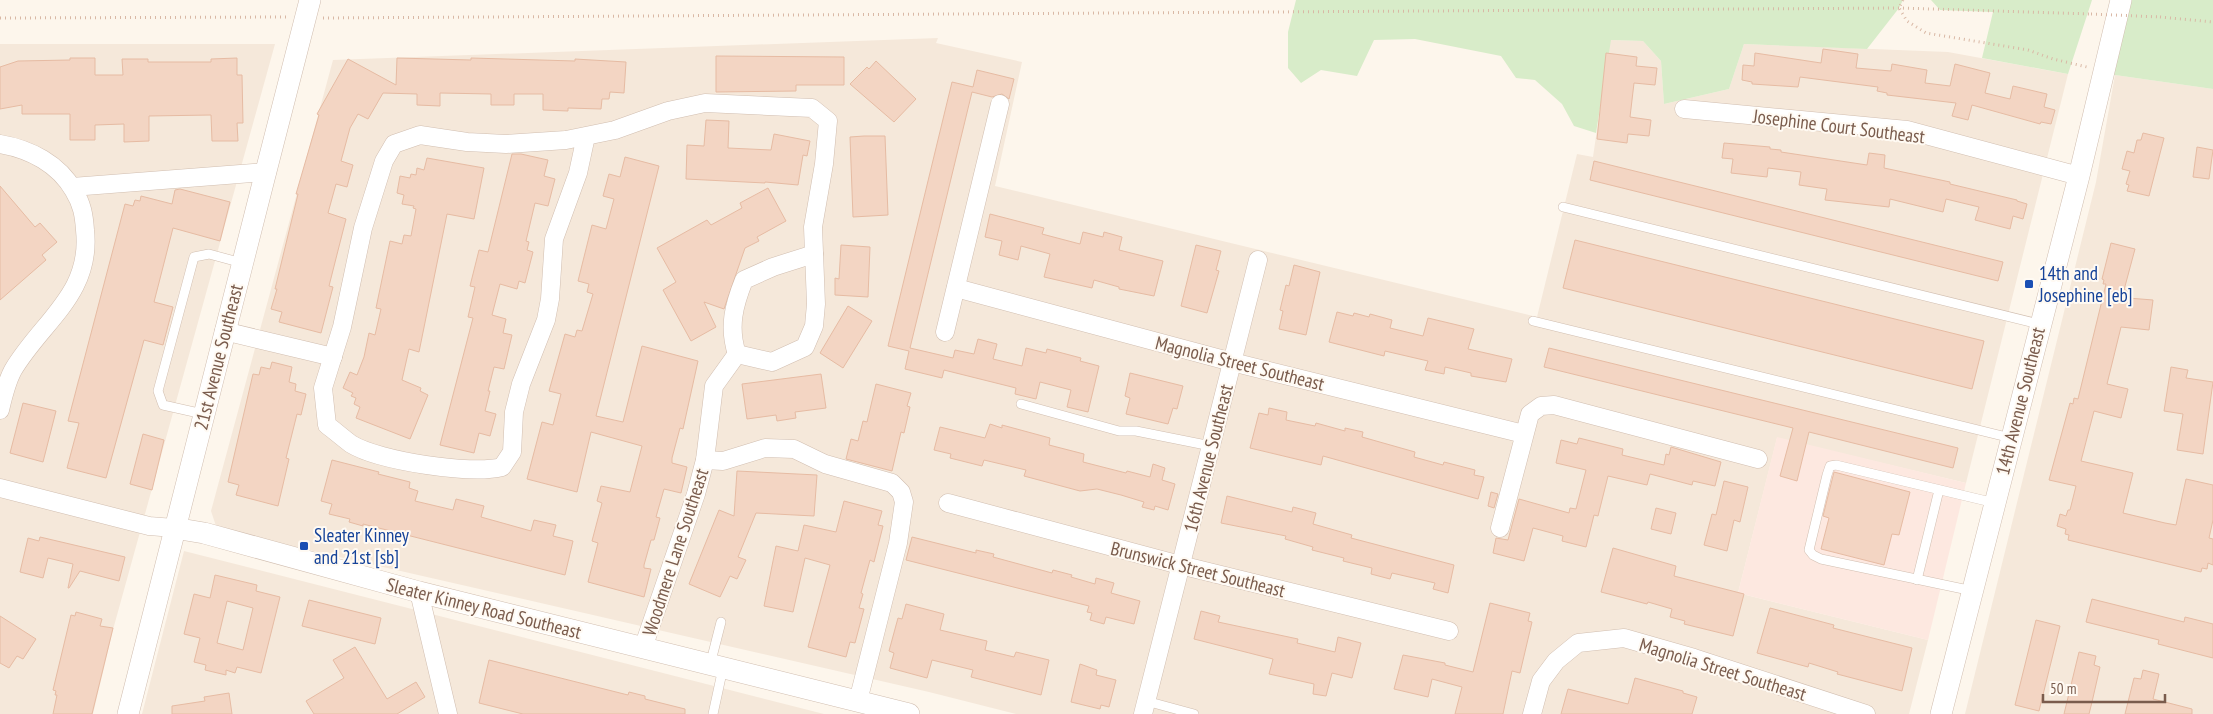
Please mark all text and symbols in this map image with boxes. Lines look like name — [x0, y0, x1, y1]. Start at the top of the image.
street label: Josephine Court Southeast — [1751, 103, 1927, 149]
place label: 14th and Josephine [eb] — [2038, 261, 2133, 307]
marker: 14th and Josephine [eb] — [2023, 278, 2035, 290]
street label: 21st Avenue Southeast — [188, 281, 248, 432]
street label: 14th Avenue Southeast — [1990, 324, 2050, 477]
street label: Magnolia Street Southeast — [1153, 330, 1328, 396]
street label: 16th Avenue Southeast — [1178, 381, 1238, 534]
street label: Woodmere Lane Southeast — [637, 464, 714, 639]
place label: Sleater Kinney and 21st [sb] — [314, 523, 410, 569]
street label: Brunswick Street Southeast — [1108, 536, 1288, 602]
marker: Sleater Kinney and 21st [sb] — [298, 540, 310, 552]
street label: Sleater Kinney Road Southeast — [384, 572, 585, 644]
street label: Magnolia Street Southeast — [1637, 632, 1810, 706]
scale bar — [2043, 672, 2166, 704]
text: 50 m — [2050, 679, 2076, 698]

